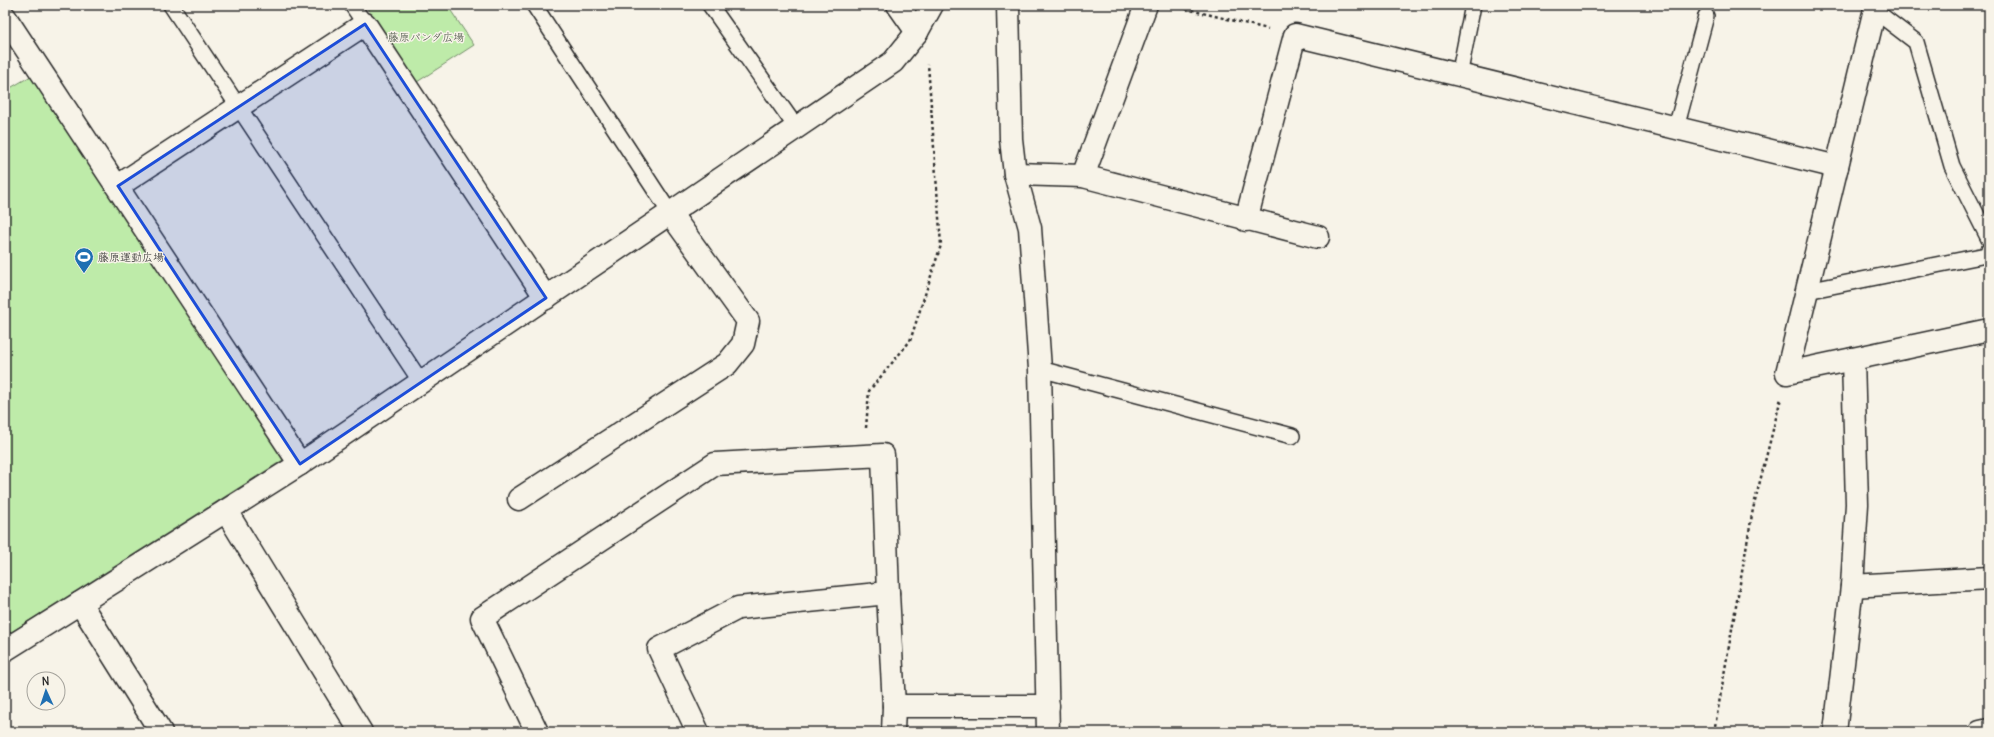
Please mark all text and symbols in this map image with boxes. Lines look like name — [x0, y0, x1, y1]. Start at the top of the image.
park label: 藤原パンダ広場 — [388, 30, 464, 44]
sports icon: 藤原運動広場 — [73, 246, 95, 274]
place label: 藤原運動広場 — [98, 250, 164, 264]
north arrow — [26, 671, 66, 711]
text: N — [41, 674, 50, 688]

